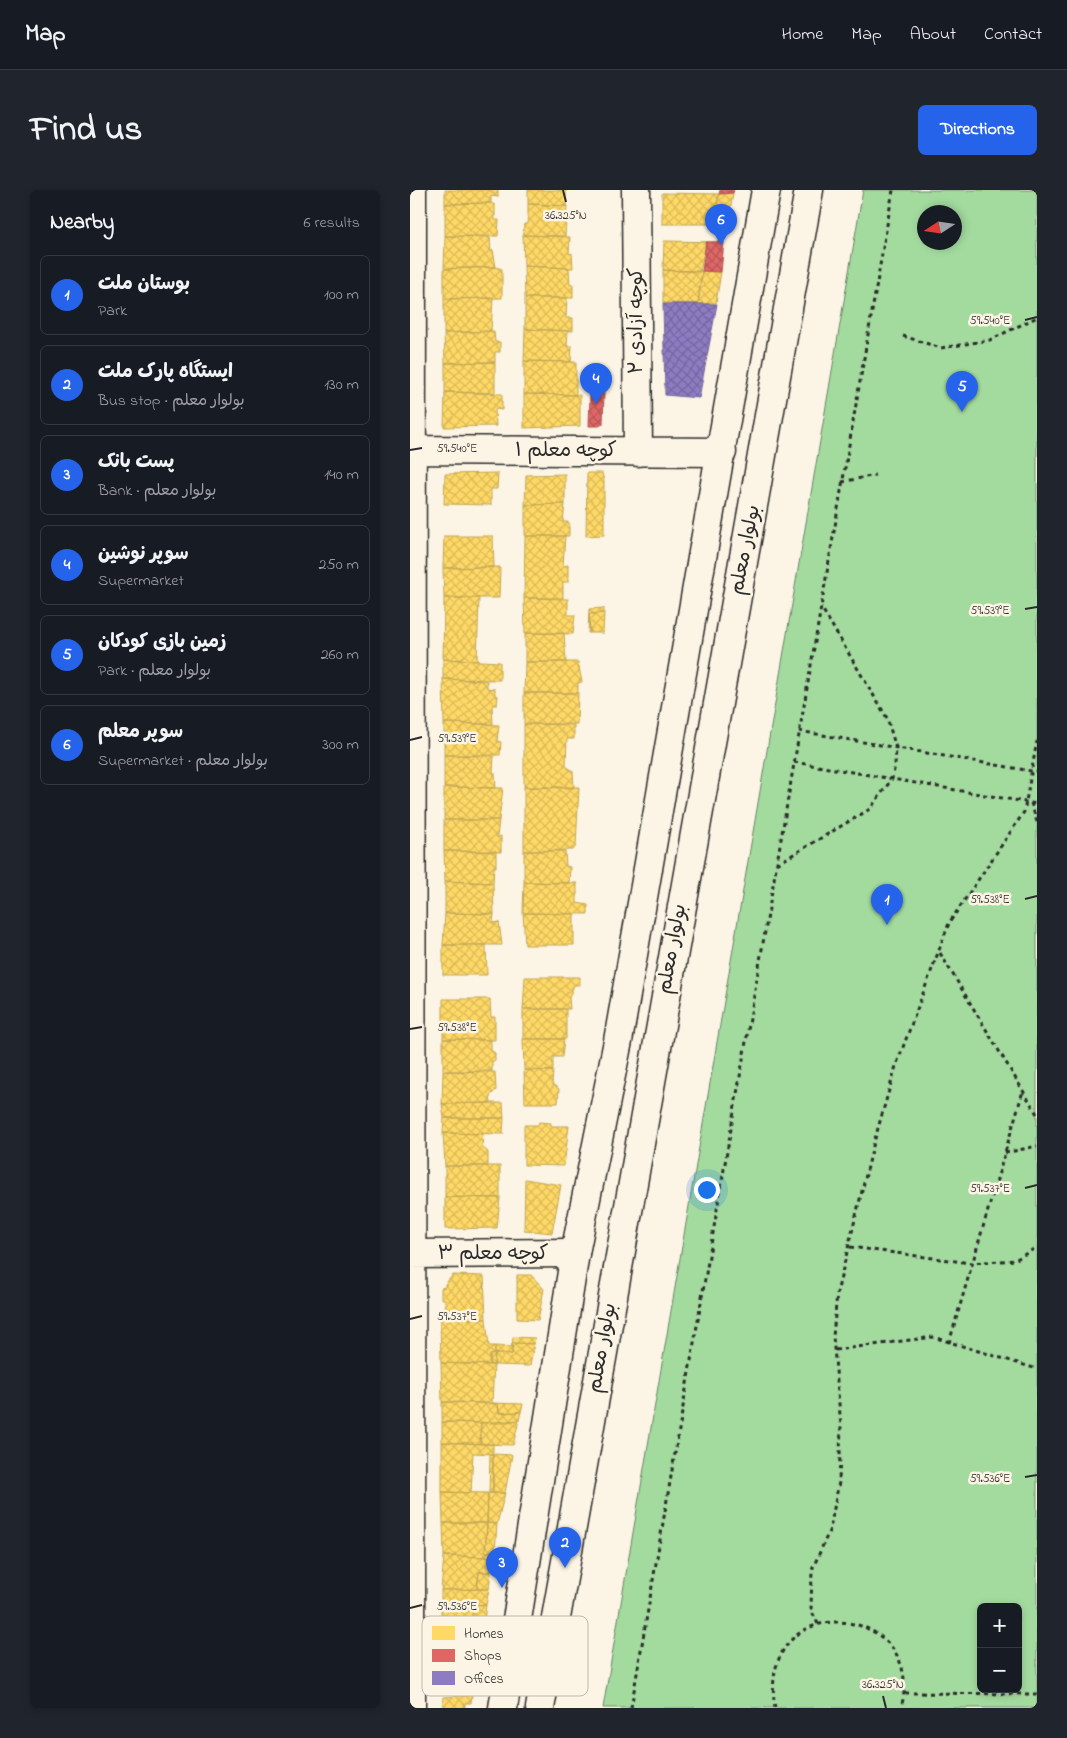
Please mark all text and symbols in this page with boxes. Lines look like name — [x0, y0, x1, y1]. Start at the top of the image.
text: Map — [25, 17, 66, 52]
text: Home — [782, 22, 823, 48]
text: Map — [851, 22, 882, 48]
text: About — [910, 22, 956, 48]
text: Contact — [984, 22, 1042, 48]
text: Find us — [30, 105, 142, 156]
button: Directions — [918, 105, 1037, 155]
pin: 6 — [705, 204, 737, 245]
north arrow — [917, 205, 962, 250]
text: 36.325°N — [545, 207, 587, 225]
text: Nearby — [50, 208, 114, 238]
text: 6 results — [303, 211, 360, 235]
street label: کوچه آزادی ۲ — [623, 268, 652, 374]
text: بوستان ملت — [98, 271, 190, 298]
text: 1 — [64, 283, 70, 307]
text: 100 m — [324, 283, 359, 307]
text: Park — [98, 299, 127, 323]
text: 59.540°E — [970, 312, 1010, 330]
text: ایستگاه پارک ملت — [98, 359, 233, 386]
pin: 4 — [580, 363, 612, 404]
pin: 5 — [946, 371, 978, 412]
text: 2 — [63, 373, 71, 397]
text: 130 m — [324, 373, 359, 397]
text: Bus stop · بولوار معلم — [98, 389, 245, 413]
street label: کوچه معلم ۱ — [515, 437, 617, 466]
text: 59.540°E — [437, 440, 477, 458]
text: پست بانک — [98, 449, 174, 476]
text: 3 — [64, 463, 70, 487]
text: 140 m — [324, 463, 359, 487]
text: Bank · بولوار معلم — [98, 479, 216, 503]
street label: بولوار معلم — [723, 503, 769, 597]
text: سوپر نوشین — [98, 541, 189, 568]
text: 4 — [64, 553, 70, 577]
text: 250 m — [319, 553, 359, 577]
text: Supermarket — [98, 569, 184, 593]
text: 59.539°E — [971, 602, 1009, 620]
text: زمین بازی کودکان — [98, 629, 226, 656]
text: 5 — [62, 643, 72, 667]
text: 260 m — [321, 643, 359, 667]
text: Park · بولوار معلم — [98, 659, 211, 683]
text: سوپر معلم — [98, 719, 183, 746]
text: 59.539°E — [438, 730, 476, 748]
text: 6 — [63, 733, 71, 757]
text: 300 m — [322, 733, 359, 757]
text: Supermarket · بولوار معلم — [98, 749, 268, 773]
pin: 1 — [871, 884, 903, 925]
text: 59.538°E — [970, 891, 1010, 909]
street label: بولوار معلم — [651, 902, 695, 996]
text: 59.538°E — [437, 1019, 477, 1037]
your location — [694, 1177, 720, 1203]
text: 59.537°E — [970, 1180, 1010, 1198]
street label: کوچه معلم ۳ — [437, 1240, 549, 1269]
street label: بولوار معلم — [581, 1301, 625, 1395]
text: 59.537°E — [437, 1308, 477, 1326]
text: 59.536°E — [970, 1470, 1010, 1488]
pin: 2 — [549, 1527, 581, 1568]
pin: 3 — [486, 1547, 518, 1588]
text: 59.536°E — [437, 1598, 477, 1616]
map controls — [977, 1603, 1022, 1693]
button: + — [977, 1603, 1022, 1648]
legend — [422, 1616, 588, 1696]
text: Homes — [464, 1624, 504, 1645]
text: Shops — [464, 1646, 502, 1667]
button: − — [977, 1648, 1022, 1693]
text: Offices — [464, 1669, 504, 1690]
text: 36.325°N — [862, 1676, 904, 1694]

